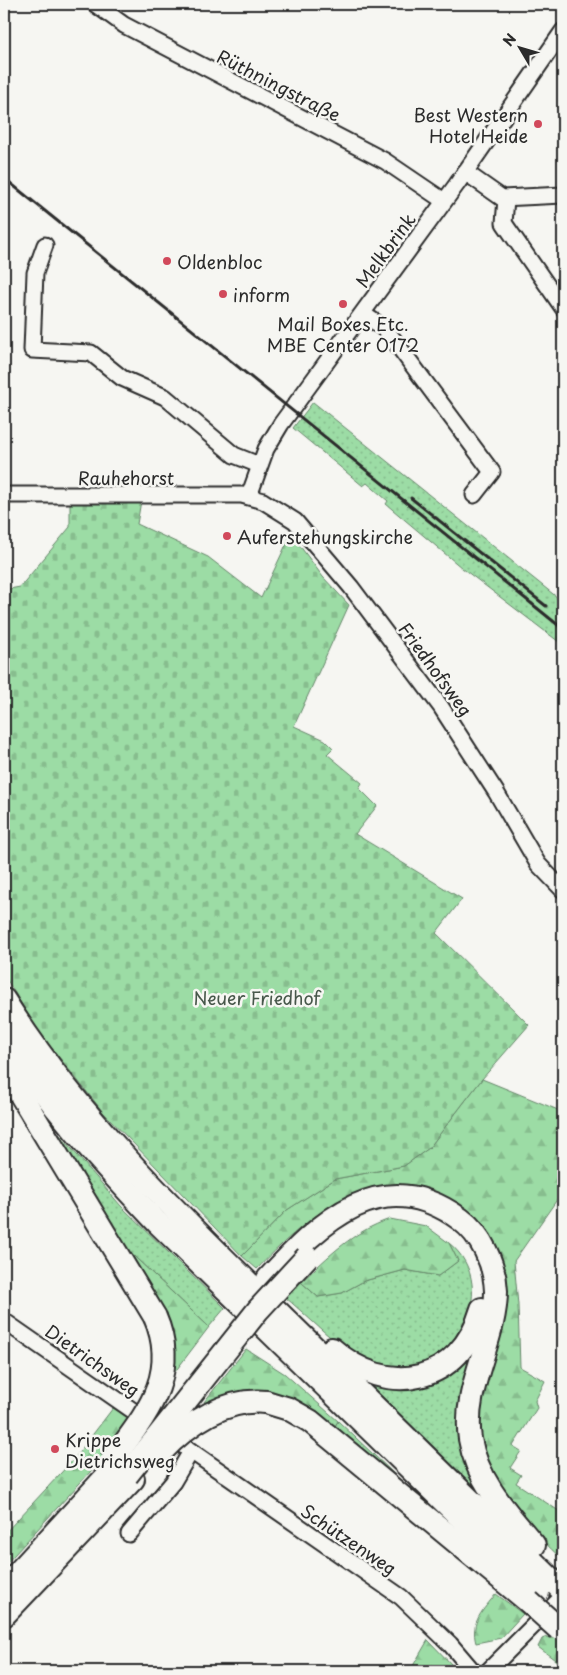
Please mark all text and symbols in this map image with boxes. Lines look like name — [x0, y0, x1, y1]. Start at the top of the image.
north arrow — [494, 22, 544, 72]
text: N — [498, 29, 521, 51]
street label: Rüthningstraße — [213, 42, 345, 128]
place label: Best Western Hotel Heide — [413, 101, 528, 149]
marker: Best Western Hotel Heide — [532, 118, 544, 130]
street label: Melkbrink — [349, 207, 421, 293]
place label: Oldenbloc — [177, 248, 262, 275]
marker: Oldenbloc — [161, 255, 173, 267]
place label: inform — [233, 281, 290, 308]
marker: inform — [217, 288, 229, 300]
marker: Mail Boxes Etc. MBE Center 0172 — [337, 298, 349, 310]
place label: Mail Boxes Etc. MBE Center 0172 — [267, 310, 419, 358]
street label: Rauhehorst — [78, 464, 174, 491]
place label: Auferstehungskirche — [237, 523, 413, 550]
marker: Auferstehungskirche — [221, 530, 233, 542]
street label: Friedhofsweg — [393, 616, 479, 722]
park label: Neuer Friedhof — [193, 984, 323, 1011]
street label: Dietrichsweg — [40, 1317, 146, 1403]
place label: Krippe Dietrichsweg — [65, 1426, 175, 1474]
marker: Krippe Dietrichsweg — [49, 1443, 61, 1455]
street label: Schützenweg — [296, 1497, 402, 1581]

